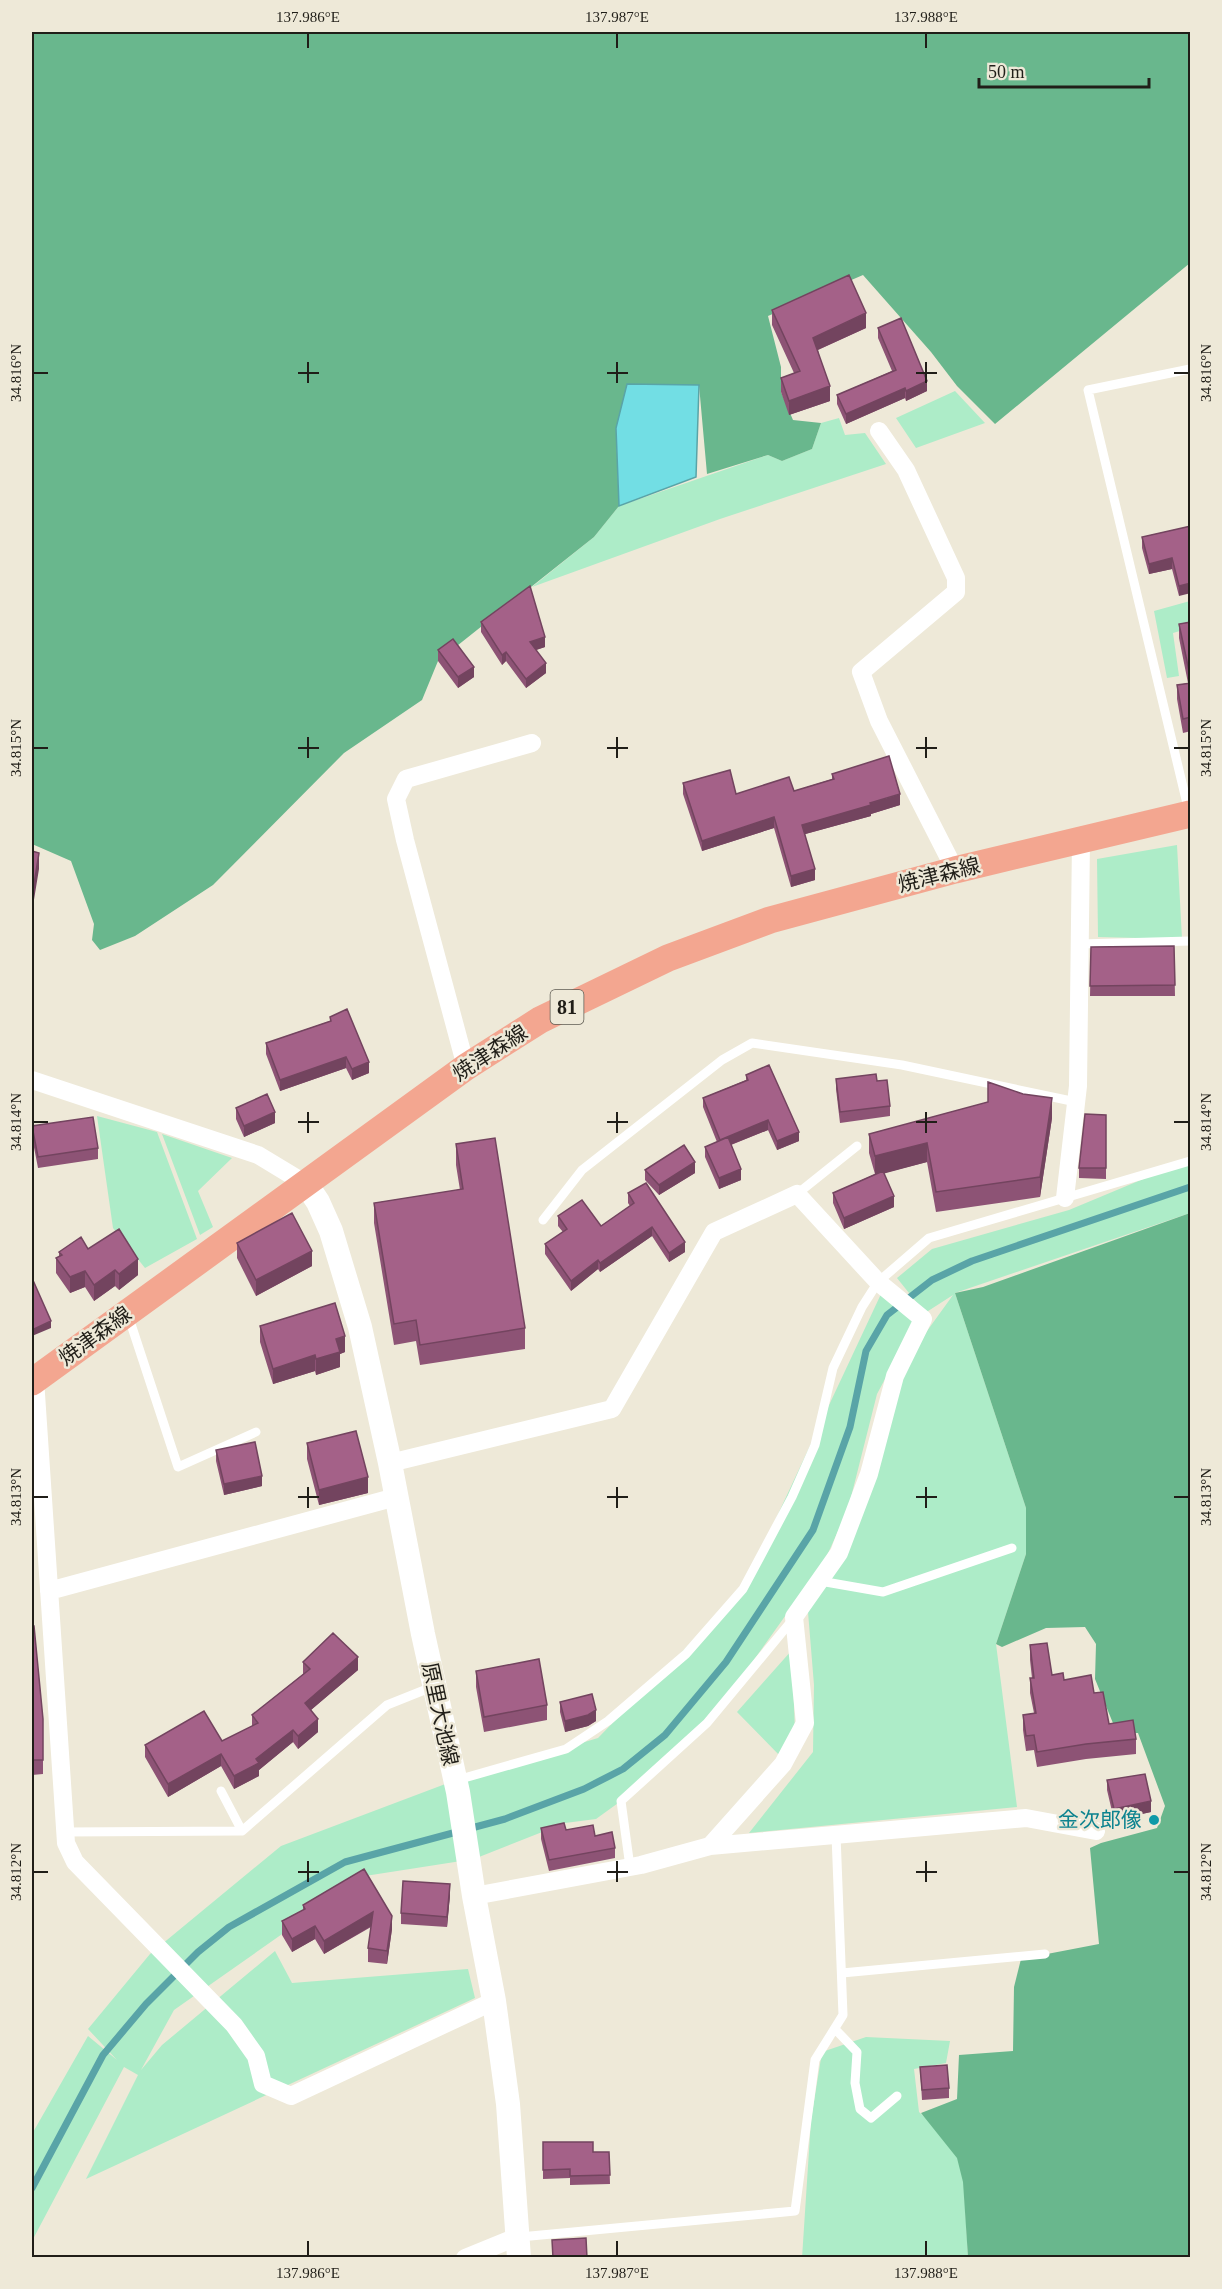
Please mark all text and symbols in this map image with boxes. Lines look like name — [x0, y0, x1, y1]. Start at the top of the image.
text: 137.986°E — [276, 9, 340, 25]
text: 137.987°E — [585, 9, 649, 25]
text: 137.988°E — [894, 9, 958, 25]
scale bar — [979, 51, 1148, 89]
text: 50 m — [988, 62, 1025, 82]
text: 34.816°N — [8, 344, 24, 402]
text: 34.816°N — [1198, 344, 1214, 402]
text: 34.815°N — [8, 719, 24, 777]
text: 34.815°N — [1198, 719, 1214, 777]
street label: 焼津森線 — [895, 853, 983, 897]
road number: 81 — [550, 990, 584, 1024]
street label: 焼津森線 — [448, 1020, 532, 1086]
text: 34.814°N — [8, 1093, 24, 1151]
text: 34.814°N — [1198, 1093, 1214, 1151]
street label: 焼津森線 — [54, 1302, 136, 1370]
text: 34.813°N — [8, 1468, 24, 1526]
text: 34.813°N — [1198, 1468, 1214, 1526]
street label: 原里大池線 — [417, 1660, 463, 1768]
place label: 金次郎像 — [1058, 1808, 1142, 1832]
marker: 金次郎像 — [1147, 1813, 1161, 1827]
text: 34.812°N — [8, 1843, 24, 1901]
text: 34.812°N — [1198, 1843, 1214, 1901]
text: 137.986°E — [276, 2265, 340, 2281]
text: 137.987°E — [585, 2265, 649, 2281]
text: 137.988°E — [894, 2265, 958, 2281]

